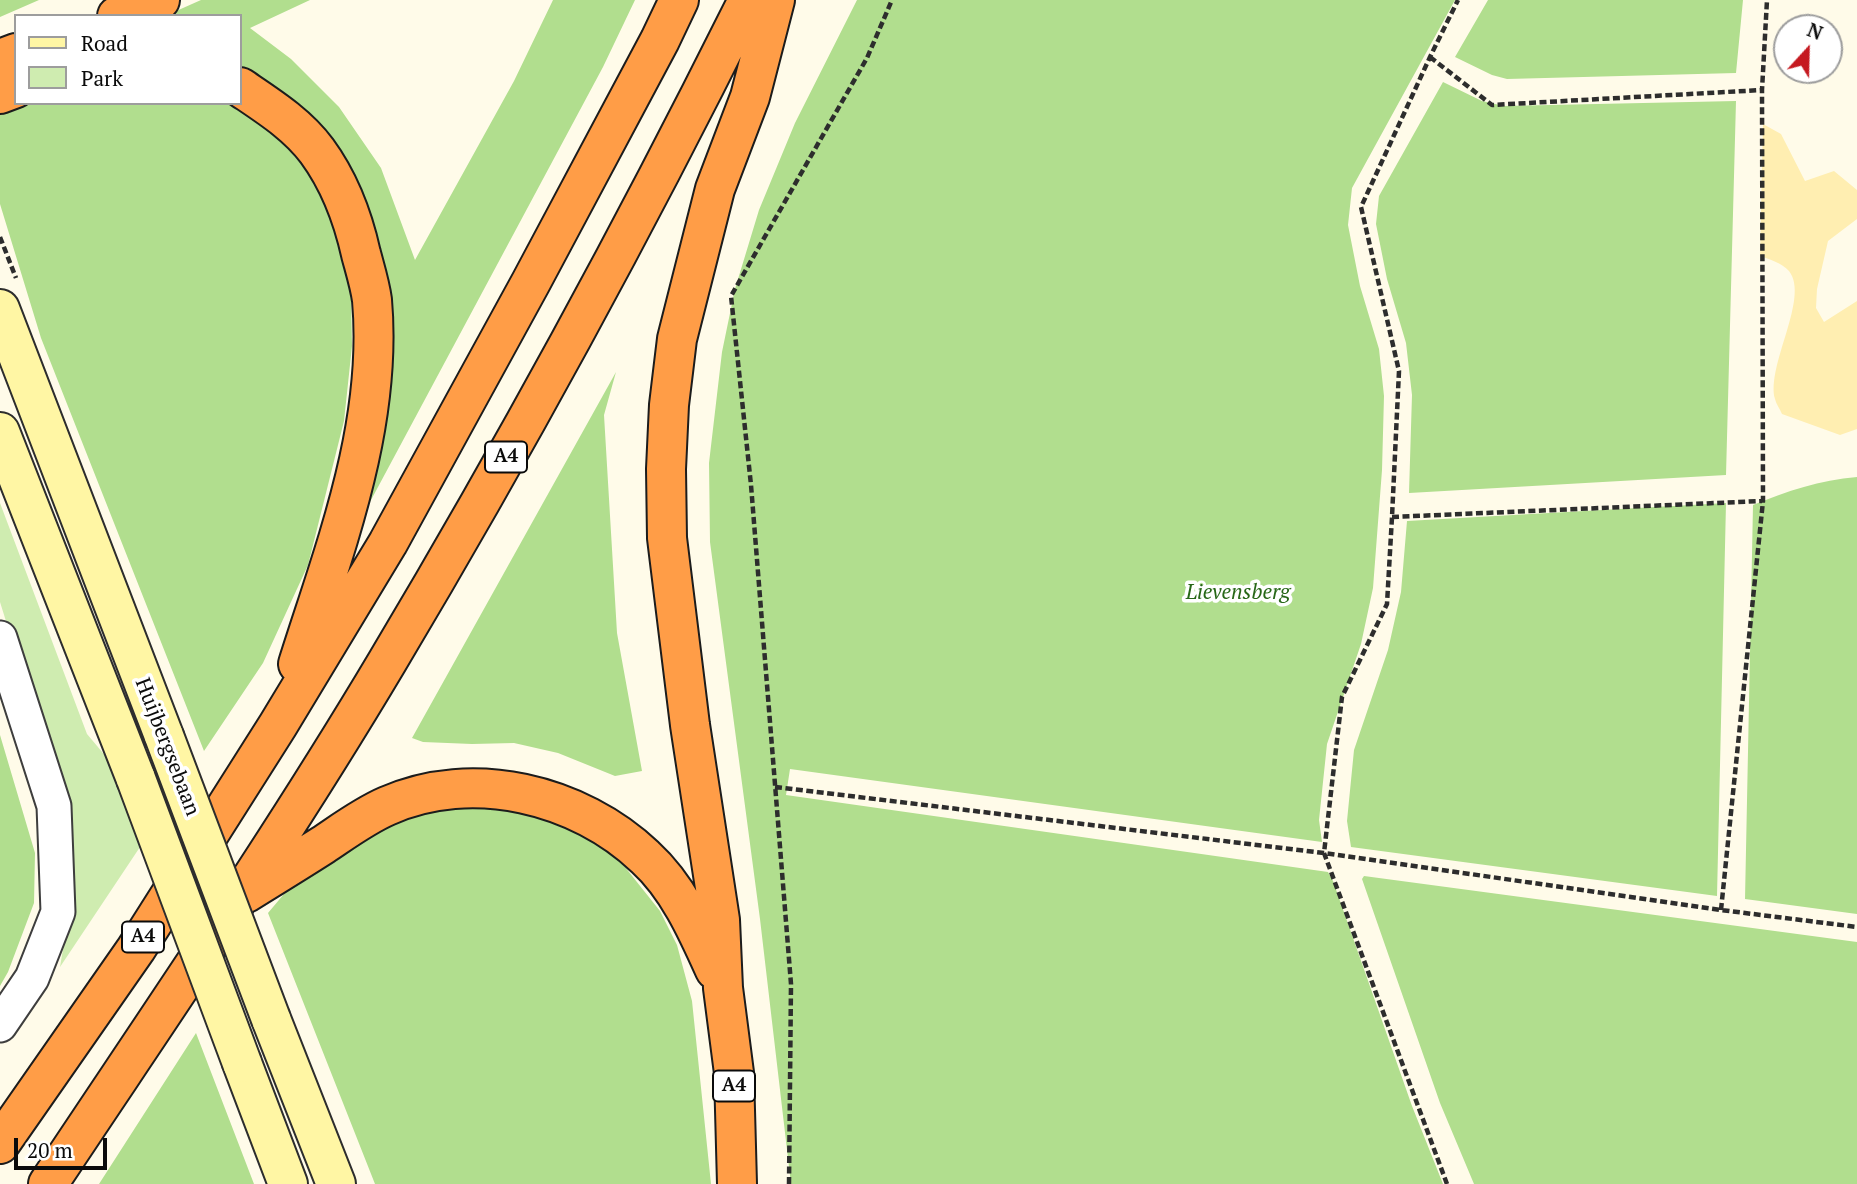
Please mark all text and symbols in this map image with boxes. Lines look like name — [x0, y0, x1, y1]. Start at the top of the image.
legend — [14, 14, 242, 105]
north arrow — [1773, 14, 1843, 84]
text: N — [1804, 17, 1827, 45]
text: Road — [81, 29, 128, 57]
text: Park — [81, 64, 123, 92]
road number: A4 — [485, 442, 527, 472]
park label: Lievensberg — [1186, 580, 1290, 606]
street label: Huijbergsebaan — [129, 675, 205, 819]
road number: A4 — [122, 922, 164, 953]
road number: A4 — [713, 1070, 755, 1102]
scale bar — [18, 1124, 110, 1168]
text: 20 m — [27, 1136, 73, 1164]

